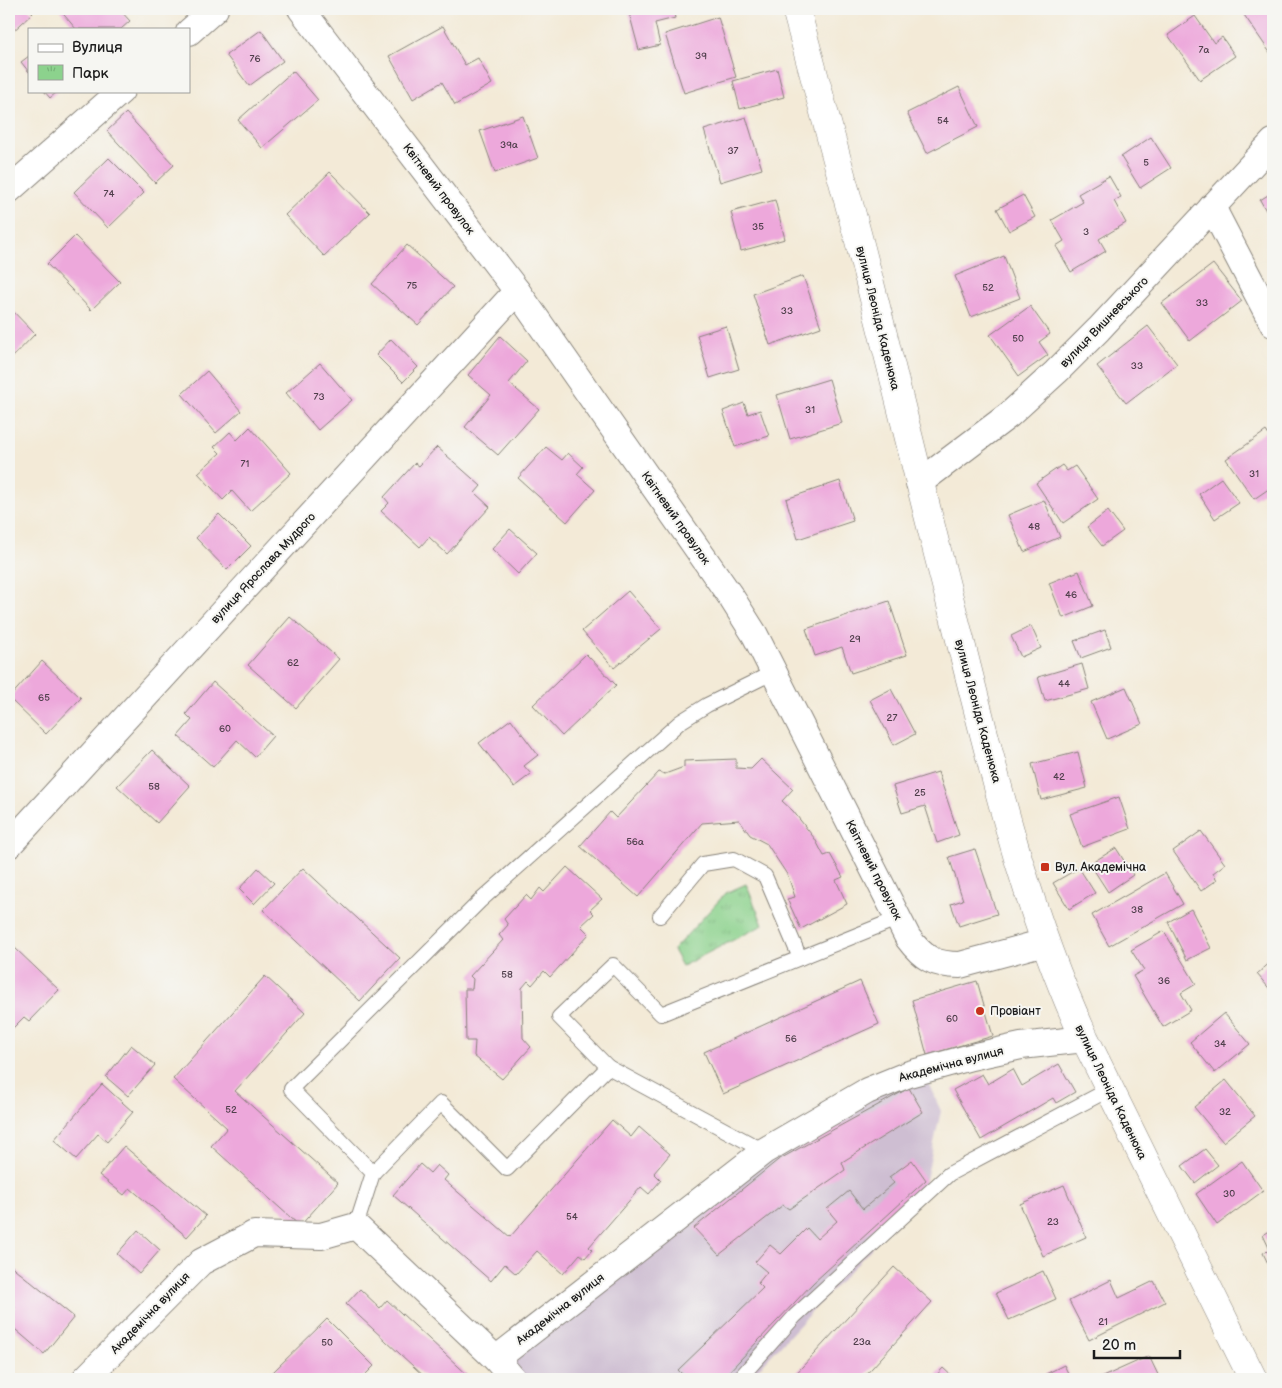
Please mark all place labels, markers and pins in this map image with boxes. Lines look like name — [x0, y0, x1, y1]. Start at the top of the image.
place label: Вул. Академічна — [1055, 860, 1146, 875]
marker: Вул. Академічна — [1039, 861, 1051, 873]
place label: Провіант — [990, 1004, 1041, 1019]
marker: Провіант — [974, 1005, 986, 1017]

